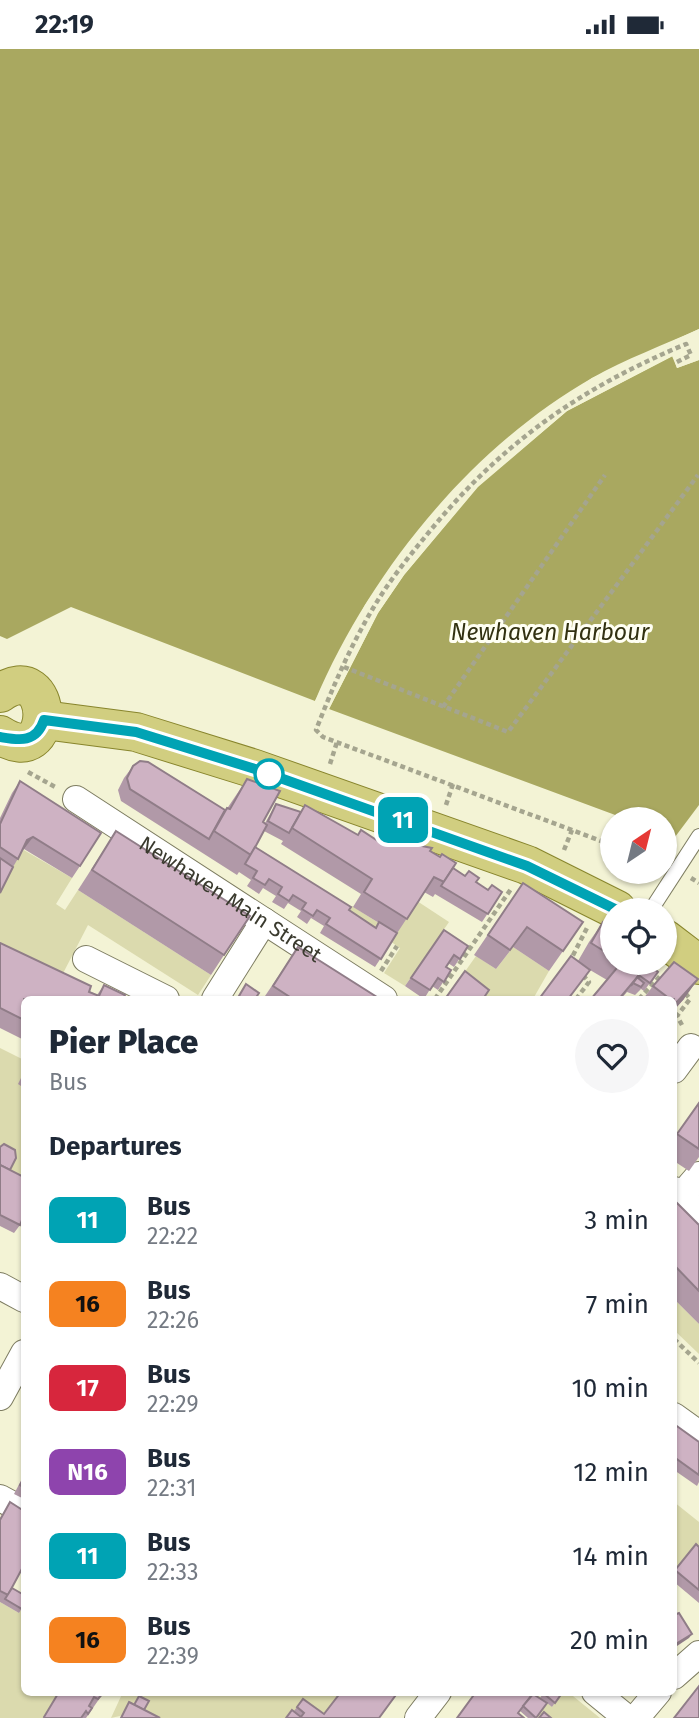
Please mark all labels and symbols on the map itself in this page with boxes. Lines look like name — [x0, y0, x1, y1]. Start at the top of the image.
water label: Newhaven Harbour — [451, 618, 650, 646]
unlabelled marker — [254, 759, 284, 789]
line badge: 11 — [372, 797, 434, 843]
north arrow — [600, 807, 677, 884]
street label: Newhaven Main Street — [134, 830, 327, 968]

